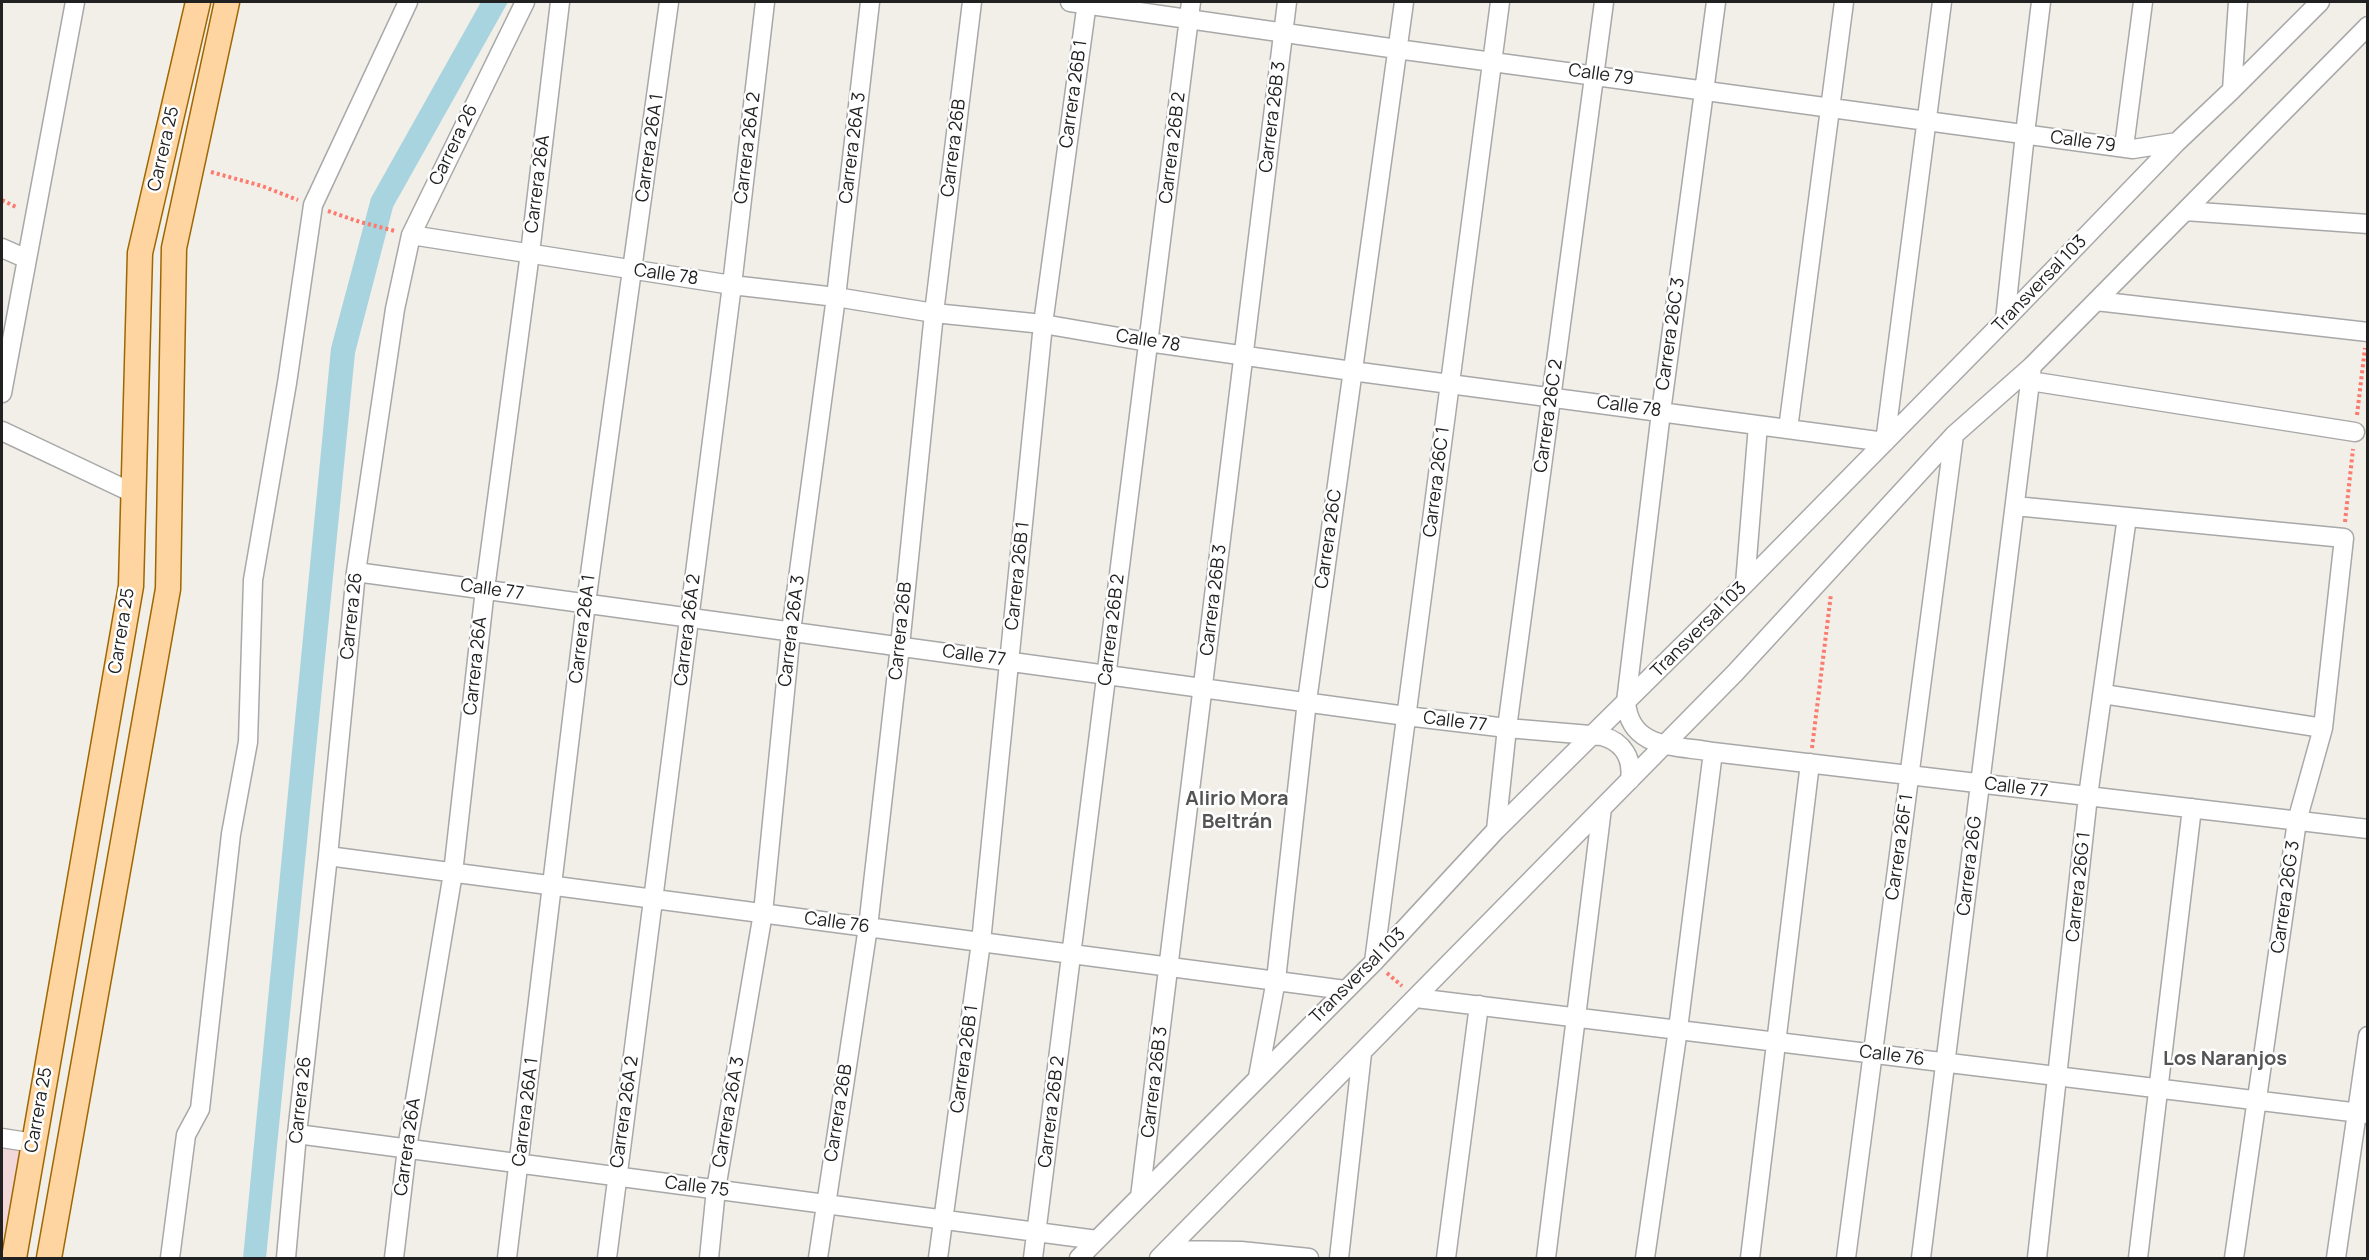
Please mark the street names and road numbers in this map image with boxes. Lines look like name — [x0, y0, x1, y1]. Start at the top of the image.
street label: Carrera 26B 1 — [1056, 39, 1092, 149]
street label: Carrera 26B 3 — [1255, 60, 1291, 174]
street label: Calle 79 — [1567, 60, 1635, 90]
street label: Carrera 26A 2 — [730, 91, 766, 205]
street label: Carrera 26A 3 — [835, 91, 871, 205]
street label: Carrera 26B 2 — [1155, 91, 1191, 205]
street label: Carrera 26A 1 — [632, 92, 668, 204]
street label: Carrera 26B — [937, 98, 971, 198]
street label: Carrera 26 — [425, 101, 483, 189]
street label: Carrera 25 — [144, 104, 184, 194]
street label: Calle 79 — [2049, 127, 2117, 157]
street label: Carrera 26A — [521, 134, 555, 234]
street label: Transversal 103 — [1988, 231, 2092, 337]
street label: Calle 78 — [632, 260, 700, 290]
street label: Carrera 26C 3 — [1652, 276, 1690, 392]
street label: Calle 78 — [1114, 325, 1182, 357]
street label: Carrera 26C 2 — [1530, 358, 1568, 474]
street label: Calle 78 — [1595, 392, 1663, 422]
street label: Carrera 26C 1 — [1420, 426, 1454, 538]
street label: Carrera 26C — [1311, 488, 1347, 590]
street label: Carrera 26B 1 — [1002, 521, 1034, 631]
street label: Carrera 26B 3 — [1196, 543, 1232, 657]
street label: Carrera 26 — [337, 571, 367, 661]
street label: Carrera 26A 1 — [566, 573, 600, 685]
street label: Carrera 26A 2 — [670, 573, 706, 687]
street label: Carrera 26B 2 — [1094, 573, 1130, 687]
street label: Carrera 26A 3 — [774, 574, 810, 688]
street label: Calle 77 — [459, 575, 525, 605]
street label: Transversal 103 — [1647, 578, 1751, 682]
street label: Carrera 26B — [885, 581, 917, 681]
street label: Carrera 25 — [105, 587, 139, 675]
street label: Carrera 26A — [460, 616, 492, 716]
street label: Calle 77 — [941, 641, 1007, 671]
street label: Calle 77 — [1422, 707, 1488, 737]
street label: Calle 77 — [1983, 773, 2049, 803]
street label: Carrera 26F 1 — [1882, 792, 1918, 902]
street label: Carrera 26G — [1953, 815, 1987, 917]
street label: Carrera 26G 1 — [2062, 831, 2096, 943]
street label: Carrera 26G 3 — [2267, 839, 2305, 955]
street label: Calle 76 — [803, 908, 871, 938]
street label: Transversal 103 — [1306, 924, 1410, 1028]
street label: Carrera 26B 1 — [947, 1004, 983, 1114]
street label: Carrera 26B 3 — [1137, 1025, 1173, 1139]
street label: Calle 76 — [1858, 1041, 1926, 1071]
street label: Carrera 26 — [286, 1055, 316, 1145]
street label: Carrera 26A 2 — [606, 1055, 644, 1169]
street label: Carrera 26A 3 — [709, 1055, 749, 1169]
street label: Carrera 26B 2 — [1034, 1055, 1070, 1169]
street label: Carrera 26A 1 — [509, 1056, 543, 1168]
street label: Carrera 26B — [821, 1063, 857, 1163]
street label: Carrera 25 — [21, 1065, 57, 1155]
street label: Carrera 26A — [390, 1097, 426, 1197]
street label: Calle 75 — [664, 1172, 730, 1202]

